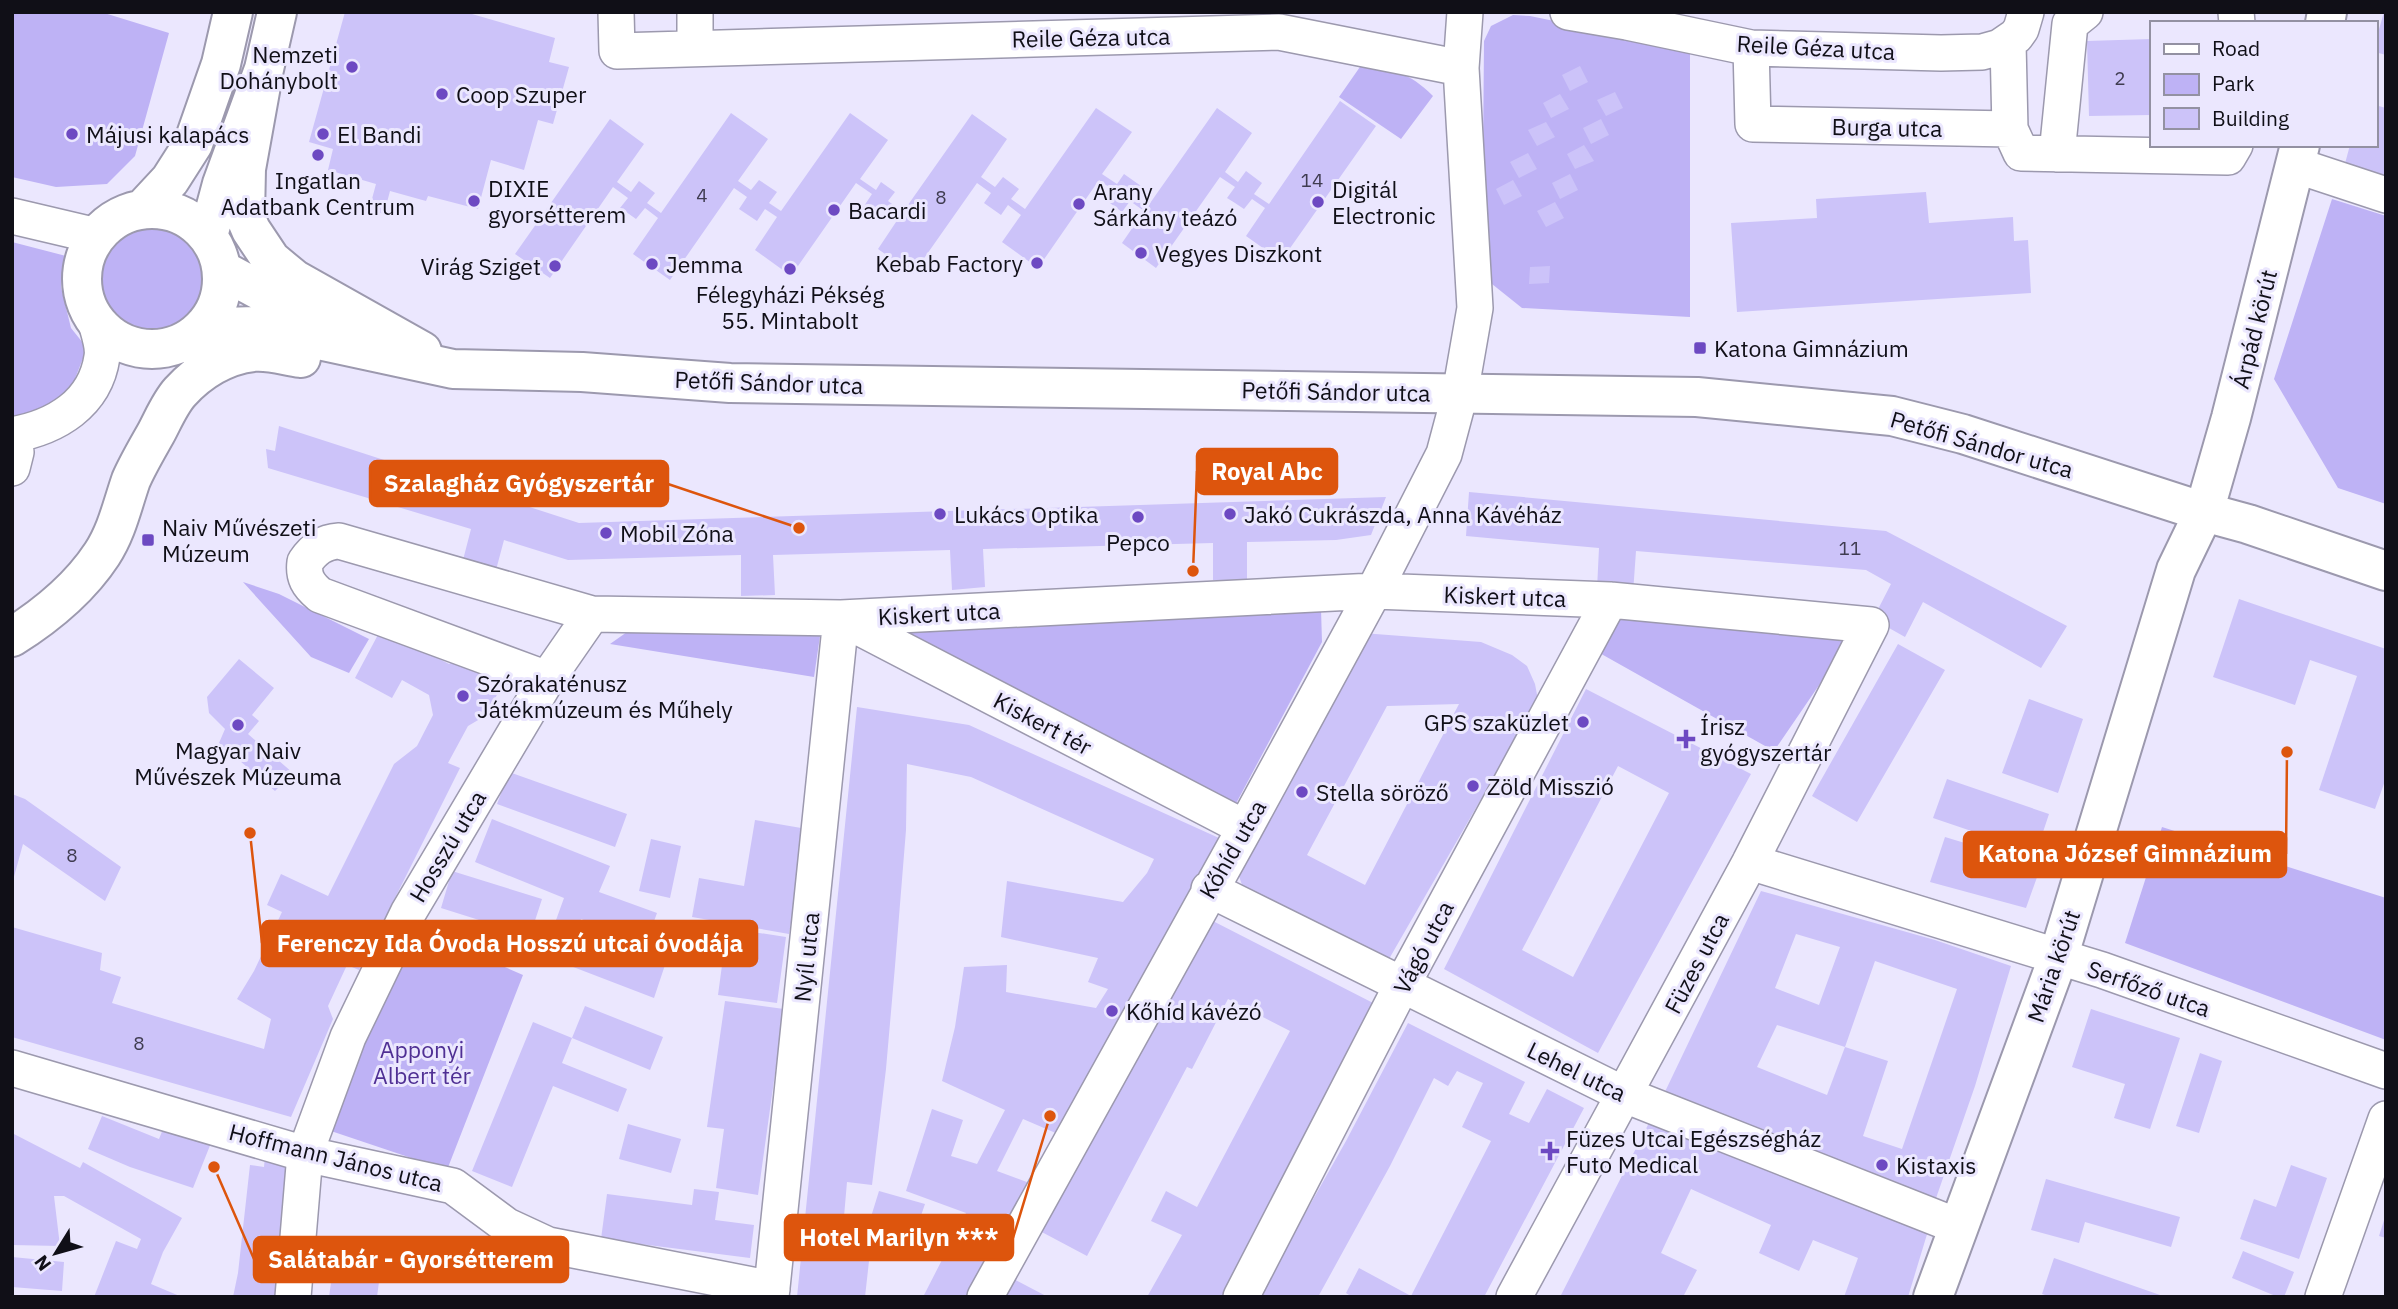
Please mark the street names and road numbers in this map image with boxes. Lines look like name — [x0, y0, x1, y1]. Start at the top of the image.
street label: Reile Géza utca — [1011, 21, 1171, 53]
street label: Reile Géza utca — [1736, 28, 1896, 66]
street label: Burga utca — [1831, 111, 1943, 143]
street label: Árpád körút — [2225, 266, 2283, 392]
street label: Petőfi Sándor utca — [674, 364, 864, 400]
street label: Petőfi Sándor utca — [1241, 374, 1431, 408]
street label: Petőfi Sándor utca — [1887, 404, 2077, 484]
street label: Kiskert utca — [1443, 579, 1567, 613]
street label: Kiskert utca — [877, 595, 1001, 631]
street label: Kiskert tér — [989, 685, 1098, 762]
street label: Hosszú utca — [402, 785, 492, 907]
street label: Kőhíd utca — [1192, 794, 1272, 904]
street label: Vágó utca — [1386, 895, 1460, 999]
street label: Mária körút — [2020, 906, 2086, 1026]
street label: Füzes utca — [1657, 907, 1735, 1019]
street label: Nyíl utca — [786, 911, 826, 1003]
street label: Serfőző utca — [2083, 953, 2215, 1023]
street label: Lehel utca — [1523, 1034, 1631, 1108]
street label: Hoffmann János utca — [226, 1116, 446, 1198]

